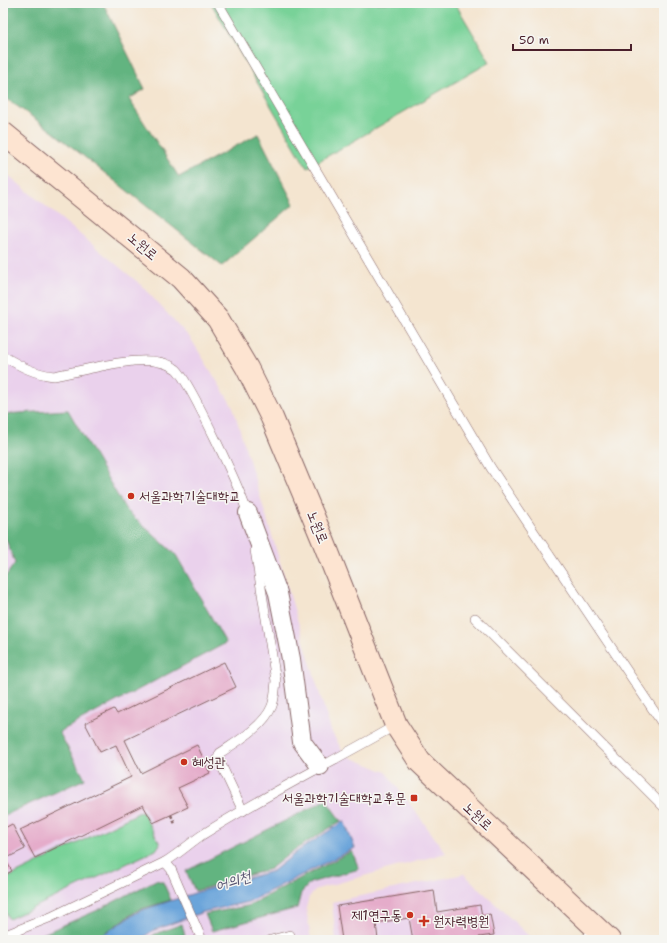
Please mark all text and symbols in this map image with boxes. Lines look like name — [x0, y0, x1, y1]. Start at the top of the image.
scale bar — [513, 26, 631, 52]
text: 50 m — [519, 32, 549, 48]
street label: 노원로 — [124, 228, 162, 264]
place label: 서울과학기술대학교 — [139, 487, 240, 505]
marker: 서울과학기술대학교 — [126, 491, 136, 501]
street label: 노원로 — [303, 508, 333, 546]
place label: 혜성관 — [192, 753, 226, 771]
marker: 혜성관 — [179, 757, 189, 767]
place label: 서울과학기술대학교후문 — [282, 789, 406, 807]
marker: 서울과학기술대학교후문 — [409, 793, 419, 803]
street label: 노원로 — [460, 798, 496, 834]
water label: 어의천 — [213, 865, 255, 896]
place label: 제1연구동 — [351, 906, 402, 924]
marker: 제1연구동 — [405, 910, 415, 920]
place label: 원자력병원 — [433, 912, 489, 930]
marker: 원자력병원 — [418, 915, 430, 927]

